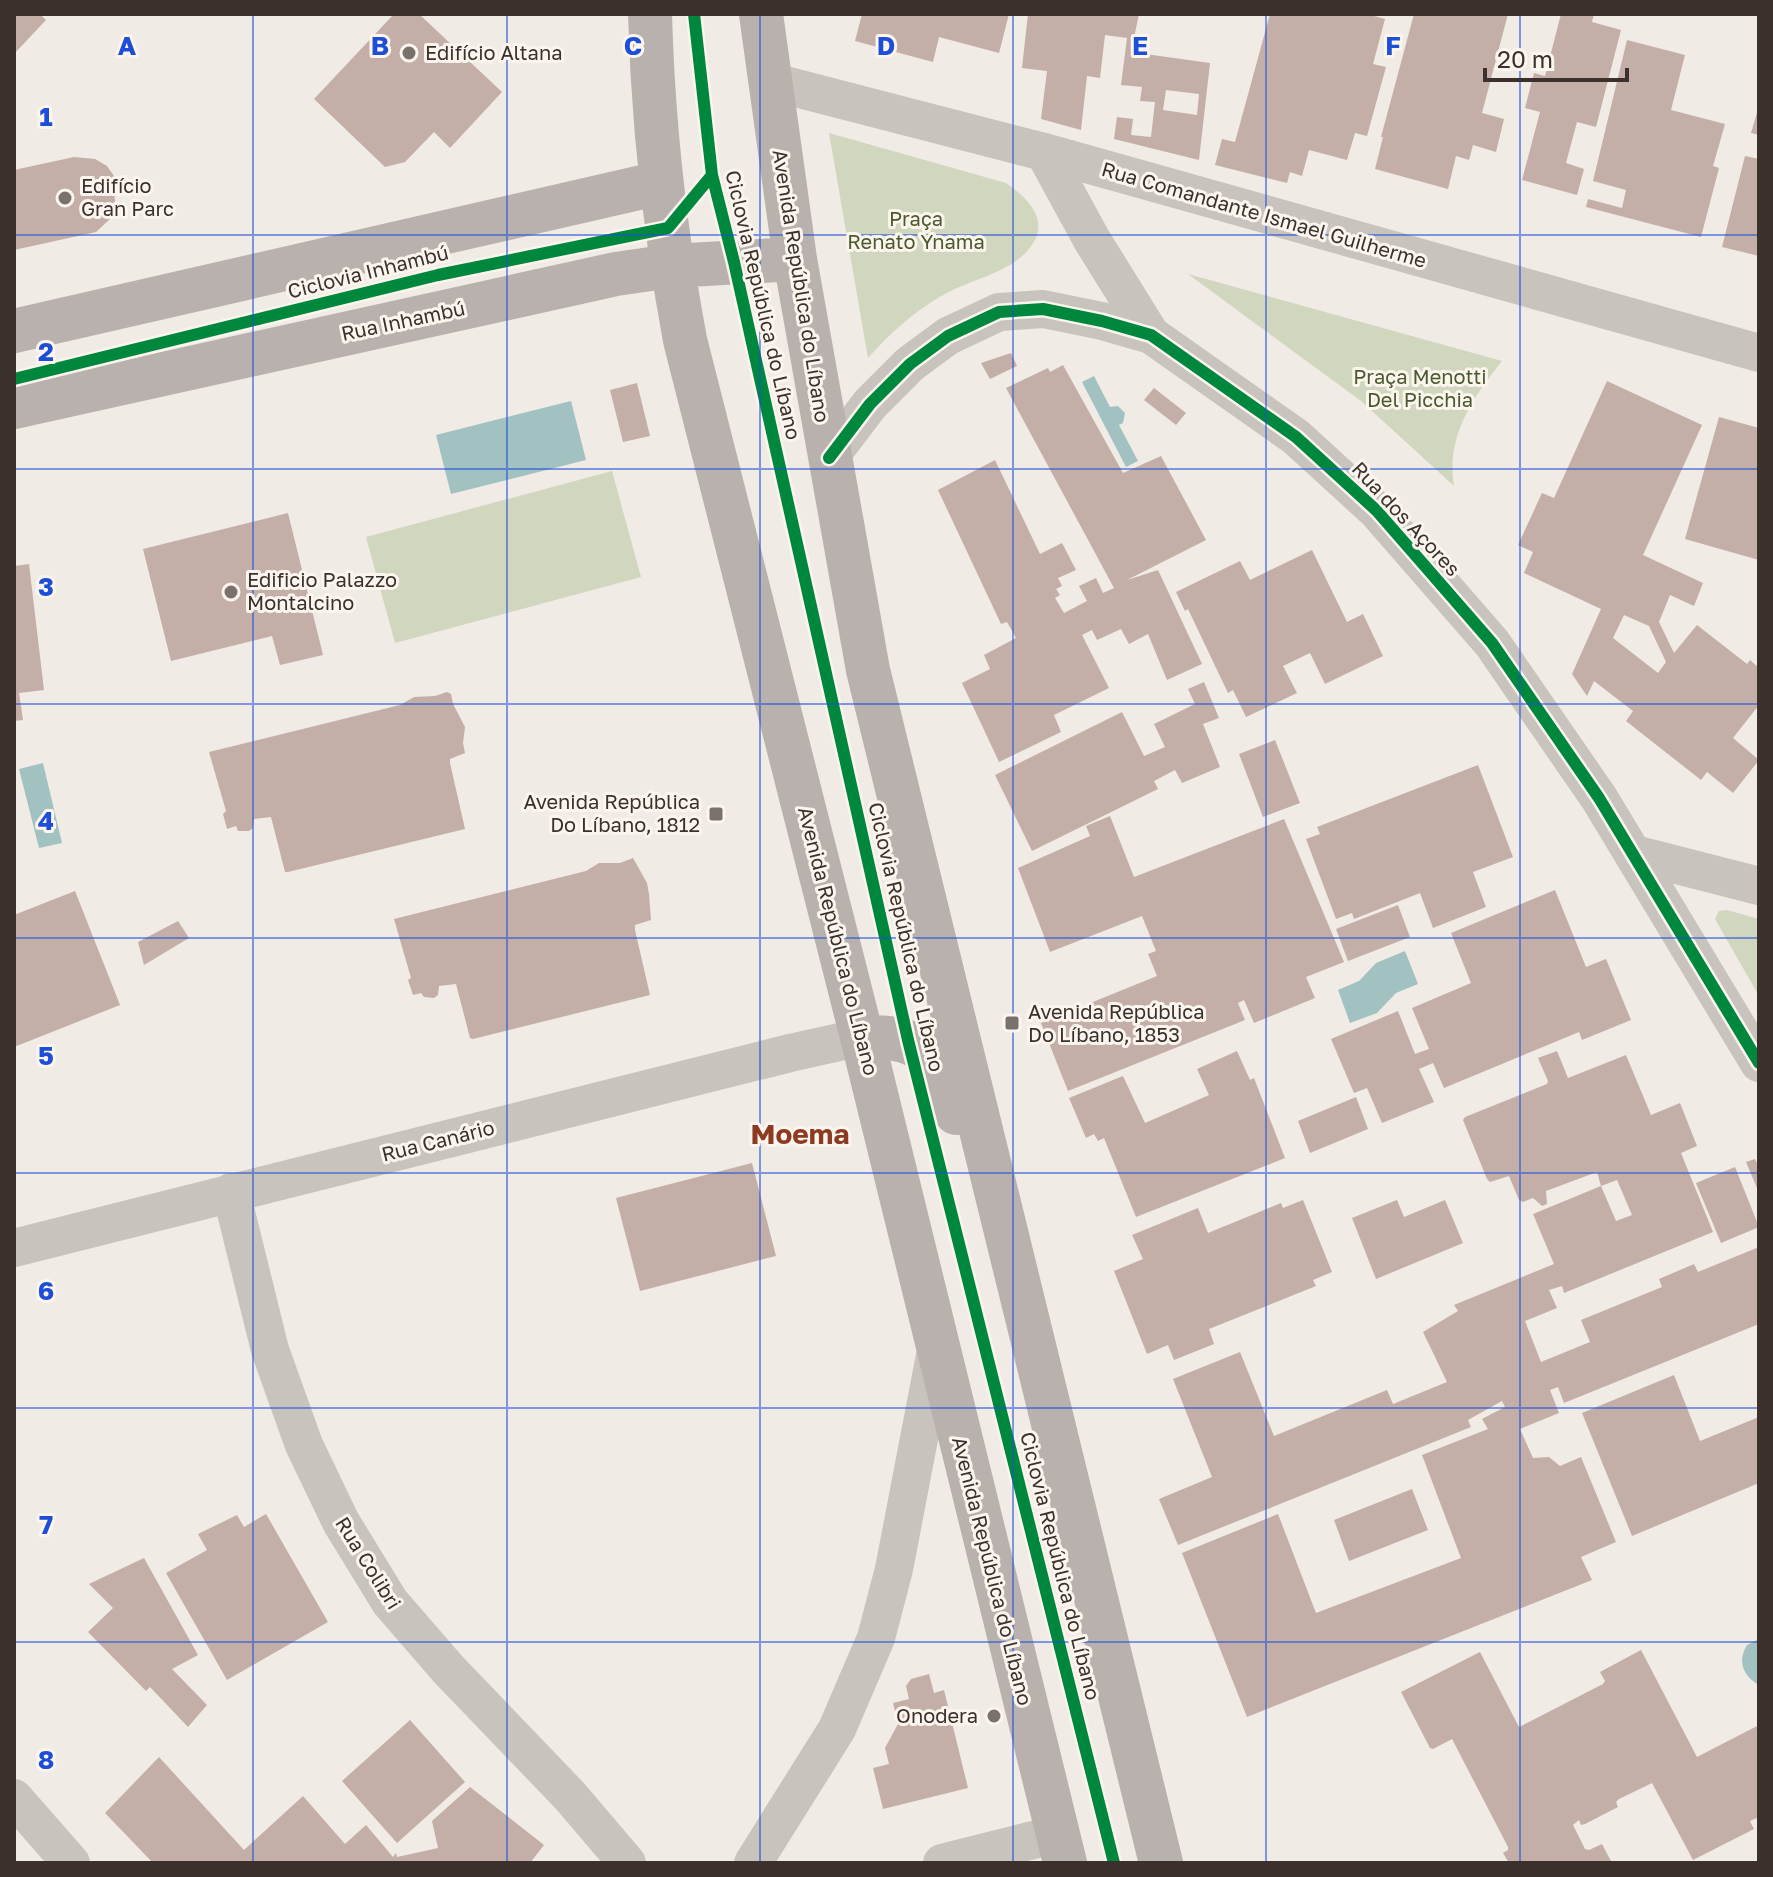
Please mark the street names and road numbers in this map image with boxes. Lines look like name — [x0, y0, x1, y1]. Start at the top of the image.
street label: Avenida República do Líbano — [769, 148, 835, 424]
street label: Rua Comandante Ismael Guilherme — [1099, 156, 1429, 272]
street label: Ciclovia República do Líbano — [721, 168, 807, 442]
street label: Ciclovia Inhambú — [285, 239, 451, 303]
street label: Rua Inhambú — [339, 295, 467, 345]
street label: Rua dos Açores — [1348, 456, 1466, 580]
street label: Ciclovia República do Líbano — [864, 800, 950, 1074]
street label: Avenida República do Líbano — [794, 804, 884, 1078]
street label: Rua Canário — [379, 1114, 497, 1166]
street label: Ciclovia República do Líbano — [1016, 1429, 1106, 1702]
street label: Avenida República do Líbano — [948, 1434, 1038, 1708]
street label: Rua Colibri — [331, 1512, 407, 1613]

